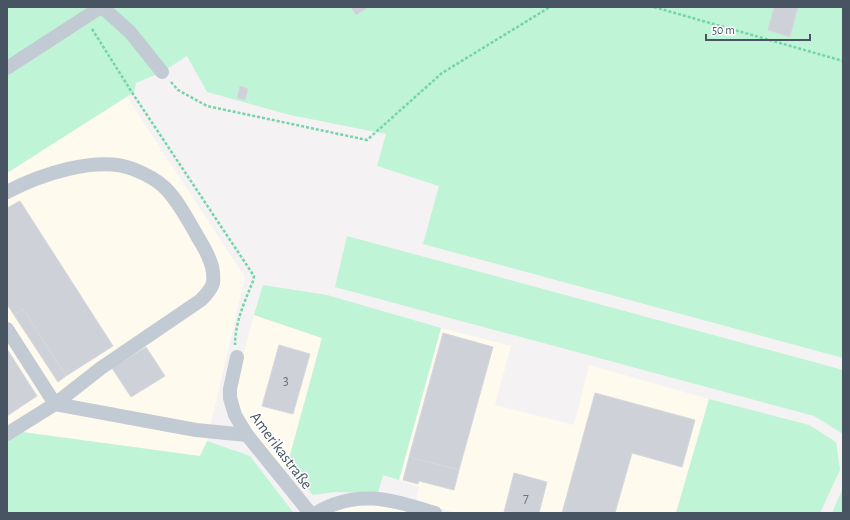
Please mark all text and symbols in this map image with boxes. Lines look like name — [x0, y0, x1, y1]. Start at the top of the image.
scale bar — [706, 16, 810, 42]
text: 50 m — [712, 24, 735, 36]
house number: 3 — [283, 374, 289, 388]
street label: Amerikastraße — [247, 409, 315, 492]
house number: 7 — [523, 491, 529, 505]

